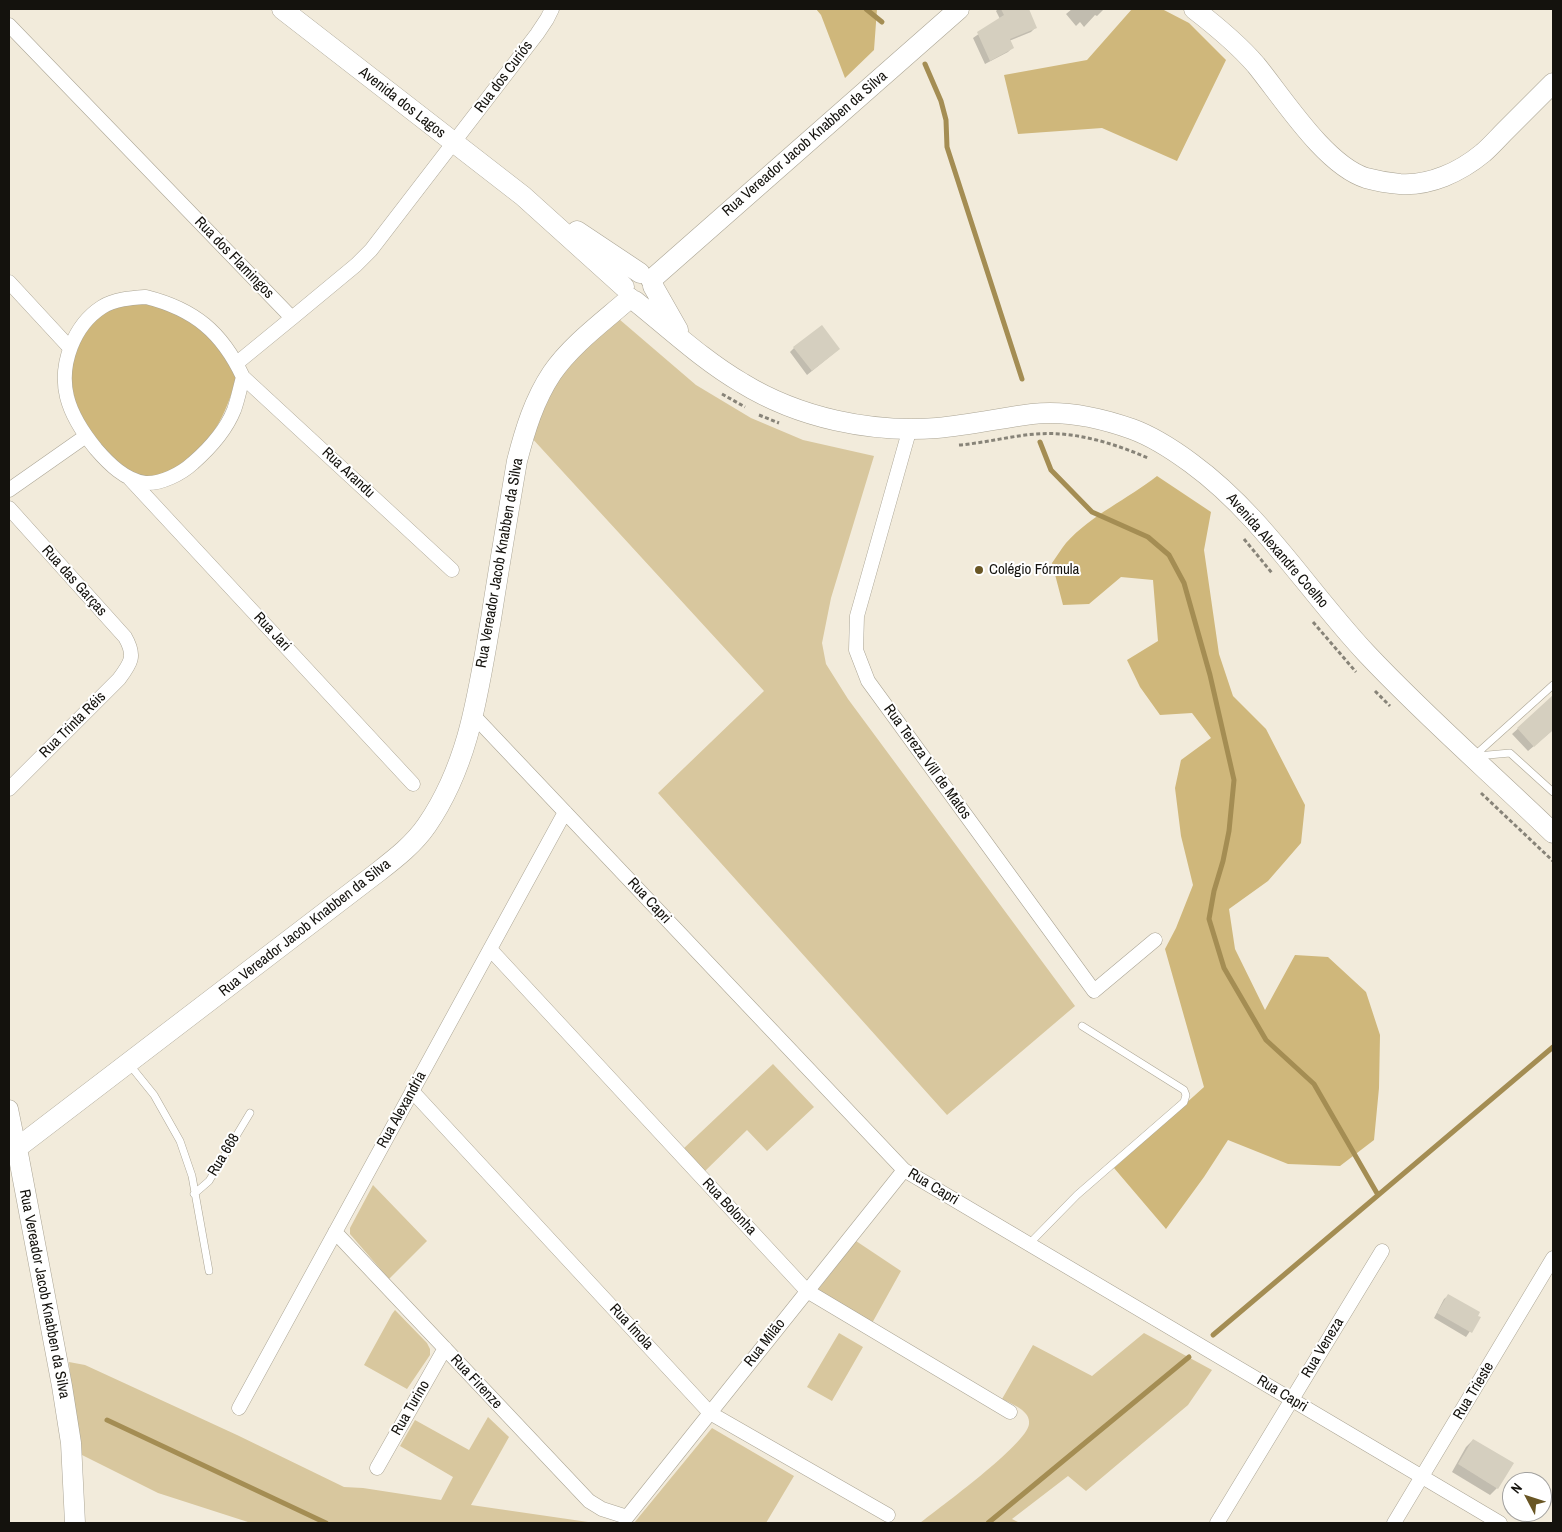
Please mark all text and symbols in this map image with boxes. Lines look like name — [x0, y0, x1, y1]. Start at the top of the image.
street label: Rua dos Curiós — [471, 37, 537, 117]
street label: Avenida dos Lagos — [355, 64, 449, 142]
street label: Rua Vereador Jacob Knabben da Silva — [719, 67, 891, 221]
street label: Rua dos Flamingos — [190, 213, 278, 303]
street label: Rua Arandu — [318, 444, 378, 502]
street label: Rua Vereador Jacob Knabben da Silva — [473, 457, 527, 669]
street label: Avenida Alexandre Coelho — [1222, 490, 1332, 612]
street label: Rua das Garças — [38, 542, 110, 620]
place label: Colégio Fórmula — [989, 561, 1079, 579]
marker: Colégio Fórmula — [973, 564, 985, 576]
street label: Rua Jari — [250, 609, 294, 655]
street label: Rua Trinta Réis — [36, 688, 110, 762]
street label: Rua Tereza Vill de Matos — [879, 701, 975, 823]
street label: Rua Vereador Jacob Knabben da Silva — [216, 855, 394, 1001]
street label: Rua Capri — [623, 874, 675, 928]
street label: Rua Alexandria — [374, 1069, 430, 1151]
street label: Rua 668 — [204, 1130, 244, 1180]
street label: Rua Capri — [904, 1165, 962, 1209]
street label: Rua Bolonha — [698, 1175, 760, 1239]
street label: Rua Vereador Jacob Knabben da Silva — [15, 1188, 73, 1400]
street label: Rua Ímola — [605, 1300, 657, 1354]
street label: Rua Milão — [741, 1315, 789, 1371]
street label: Rua Veneza — [1298, 1315, 1348, 1381]
street label: Rua Firenze — [446, 1351, 506, 1413]
street label: Rua Trieste — [1450, 1359, 1498, 1423]
street label: Rua Capri — [1253, 1372, 1311, 1416]
street label: Rua Turino — [388, 1377, 434, 1439]
north arrow — [1502, 1472, 1552, 1522]
text: N — [1507, 1479, 1526, 1497]

